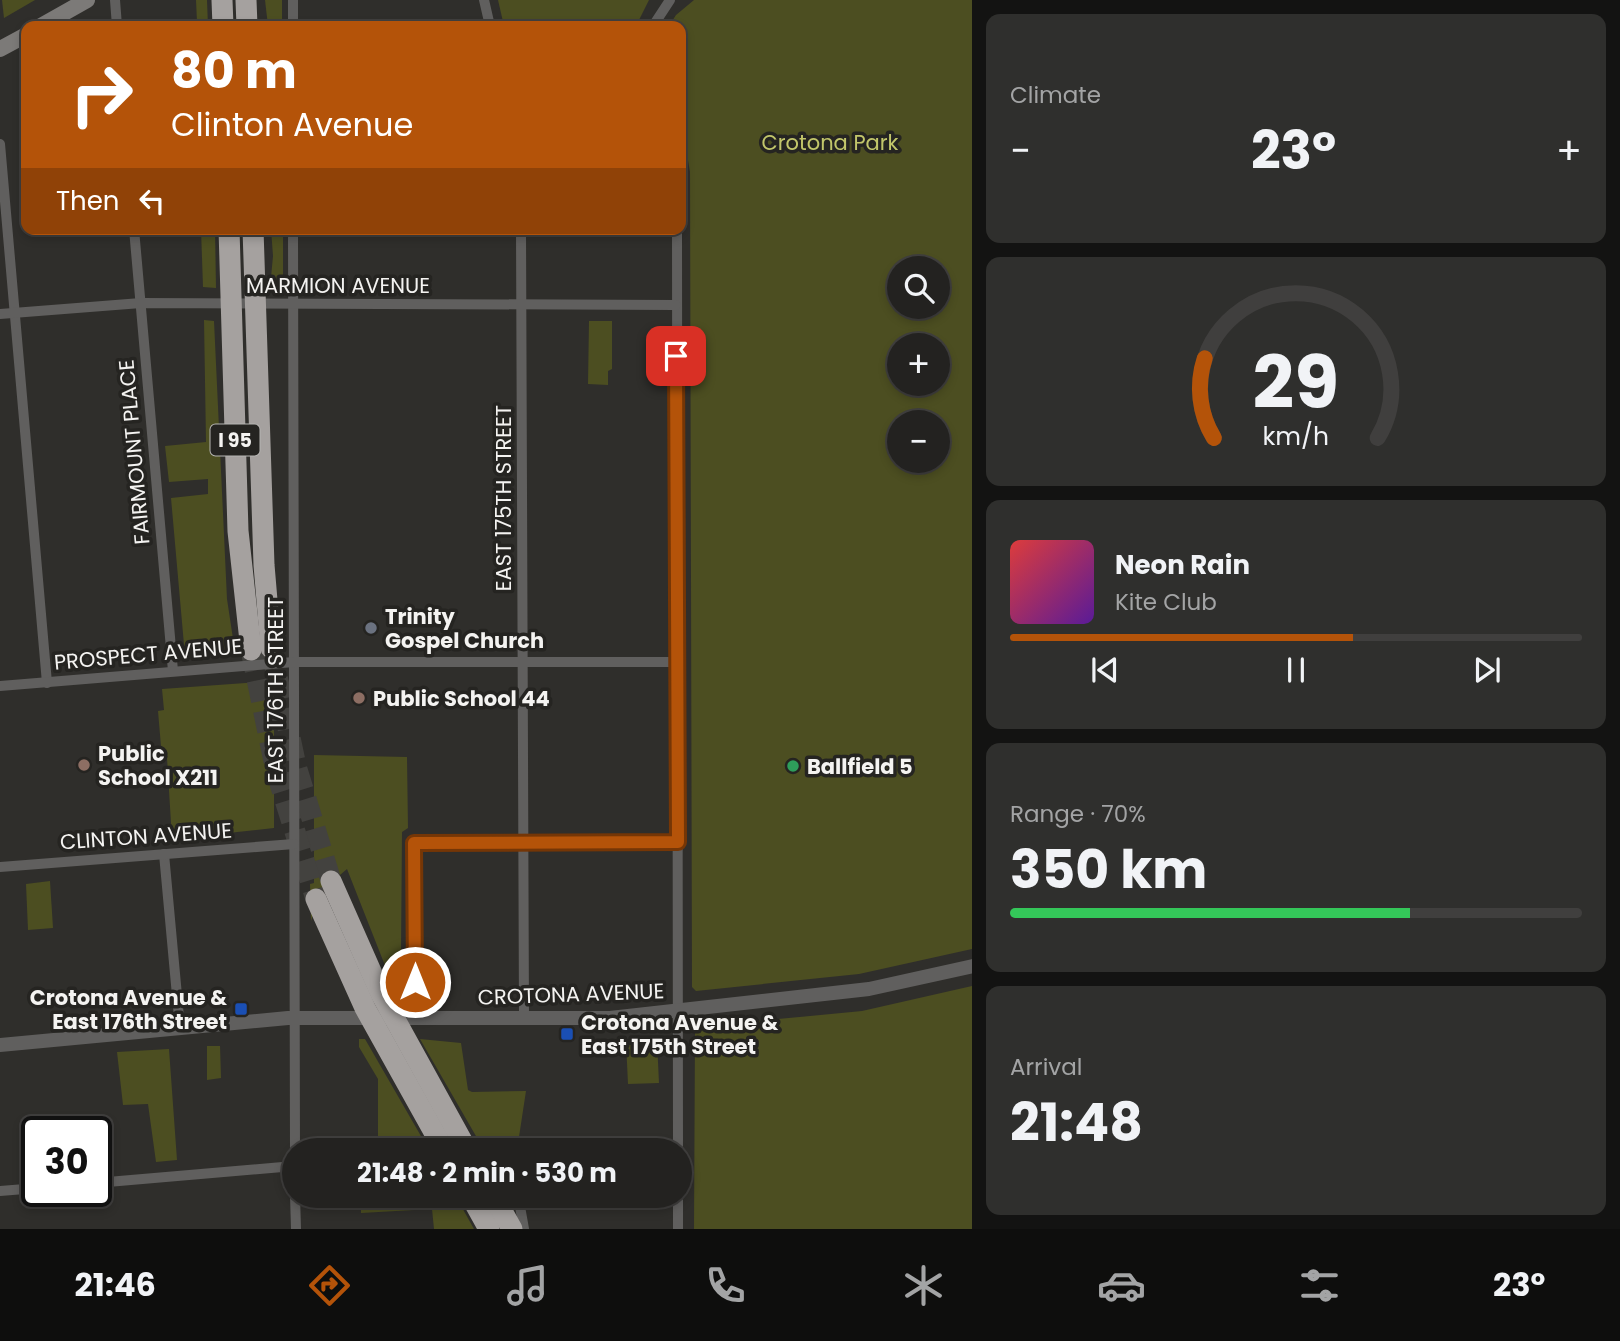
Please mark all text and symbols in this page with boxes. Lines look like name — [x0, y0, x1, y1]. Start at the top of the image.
text: 80 m — [171, 37, 297, 105]
icon: right — [56, 49, 147, 140]
text: Climate — [1010, 79, 1101, 111]
text: Clinton Avenue — [171, 102, 413, 147]
text: 23° — [1251, 114, 1336, 187]
text: − — [1010, 124, 1031, 177]
text: + — [1556, 124, 1582, 177]
park label: Crotona Park — [762, 128, 899, 157]
icon: left — [133, 182, 171, 220]
text: Then — [56, 183, 119, 219]
map controls — [887, 256, 950, 473]
button: search — [887, 256, 950, 319]
street label: MARMION AVENUE — [246, 271, 430, 300]
pin — [646, 326, 706, 386]
text: 29 — [1253, 332, 1339, 433]
button: + — [887, 333, 950, 396]
icon: arrive — [657, 337, 695, 375]
street label: FAIRMOUNT PLACE — [111, 358, 157, 546]
street label: EAST 175TH STREET — [489, 405, 518, 591]
button: − — [887, 410, 950, 473]
text: km/h — [1263, 418, 1329, 453]
road number: I 95 — [210, 424, 260, 456]
text: Neon Rain — [1115, 547, 1250, 583]
text: Kite Club — [1115, 586, 1217, 618]
street label: EAST 176TH STREET — [261, 597, 290, 783]
place label: Trinity Gospel Church — [385, 602, 544, 655]
marker: Trinity Gospel Church — [363, 620, 379, 636]
street label: PROSPECT AVENUE — [53, 631, 243, 677]
icon: previous — [1086, 651, 1124, 689]
icon: pause — [1277, 651, 1315, 689]
icon: next — [1468, 651, 1506, 689]
place label: Public School 44 — [373, 684, 550, 713]
marker: Public School 44 — [351, 690, 367, 706]
place label: Public School X211 — [98, 739, 218, 792]
place label: Ballfield 5 — [807, 752, 913, 781]
marker: Public School X211 — [76, 757, 92, 773]
marker: Ballfield 5 — [785, 758, 801, 774]
text: Range · 70% — [1010, 798, 1146, 830]
street label: CLINTON AVENUE — [59, 816, 233, 856]
text: 350 km — [1010, 833, 1207, 906]
position arrow — [378, 945, 452, 1019]
street label: CROTONA AVENUE — [477, 976, 665, 1012]
place label: Crotona Avenue & East 176th Street — [30, 983, 227, 1036]
marker: Crotona Avenue & East 176th Street — [233, 1001, 249, 1017]
place label: Crotona Avenue & East 175th Street — [581, 1008, 778, 1061]
marker: Crotona Avenue & East 175th Street — [559, 1026, 575, 1042]
text: Arrival — [1010, 1051, 1082, 1083]
text: 21:48 — [1010, 1086, 1143, 1159]
speed limit sign: 30 — [21, 1116, 112, 1207]
text: 21:48 · 2 min · 530 m — [357, 1155, 617, 1191]
icon: directions — [305, 1261, 354, 1310]
icon: music — [503, 1261, 552, 1310]
icon: phone — [701, 1261, 750, 1310]
icon: climate — [899, 1261, 948, 1310]
icon: car — [1097, 1261, 1146, 1310]
icon: filters — [1295, 1261, 1344, 1310]
text: 21:46 — [75, 1262, 156, 1307]
text: 23° — [1493, 1262, 1545, 1307]

